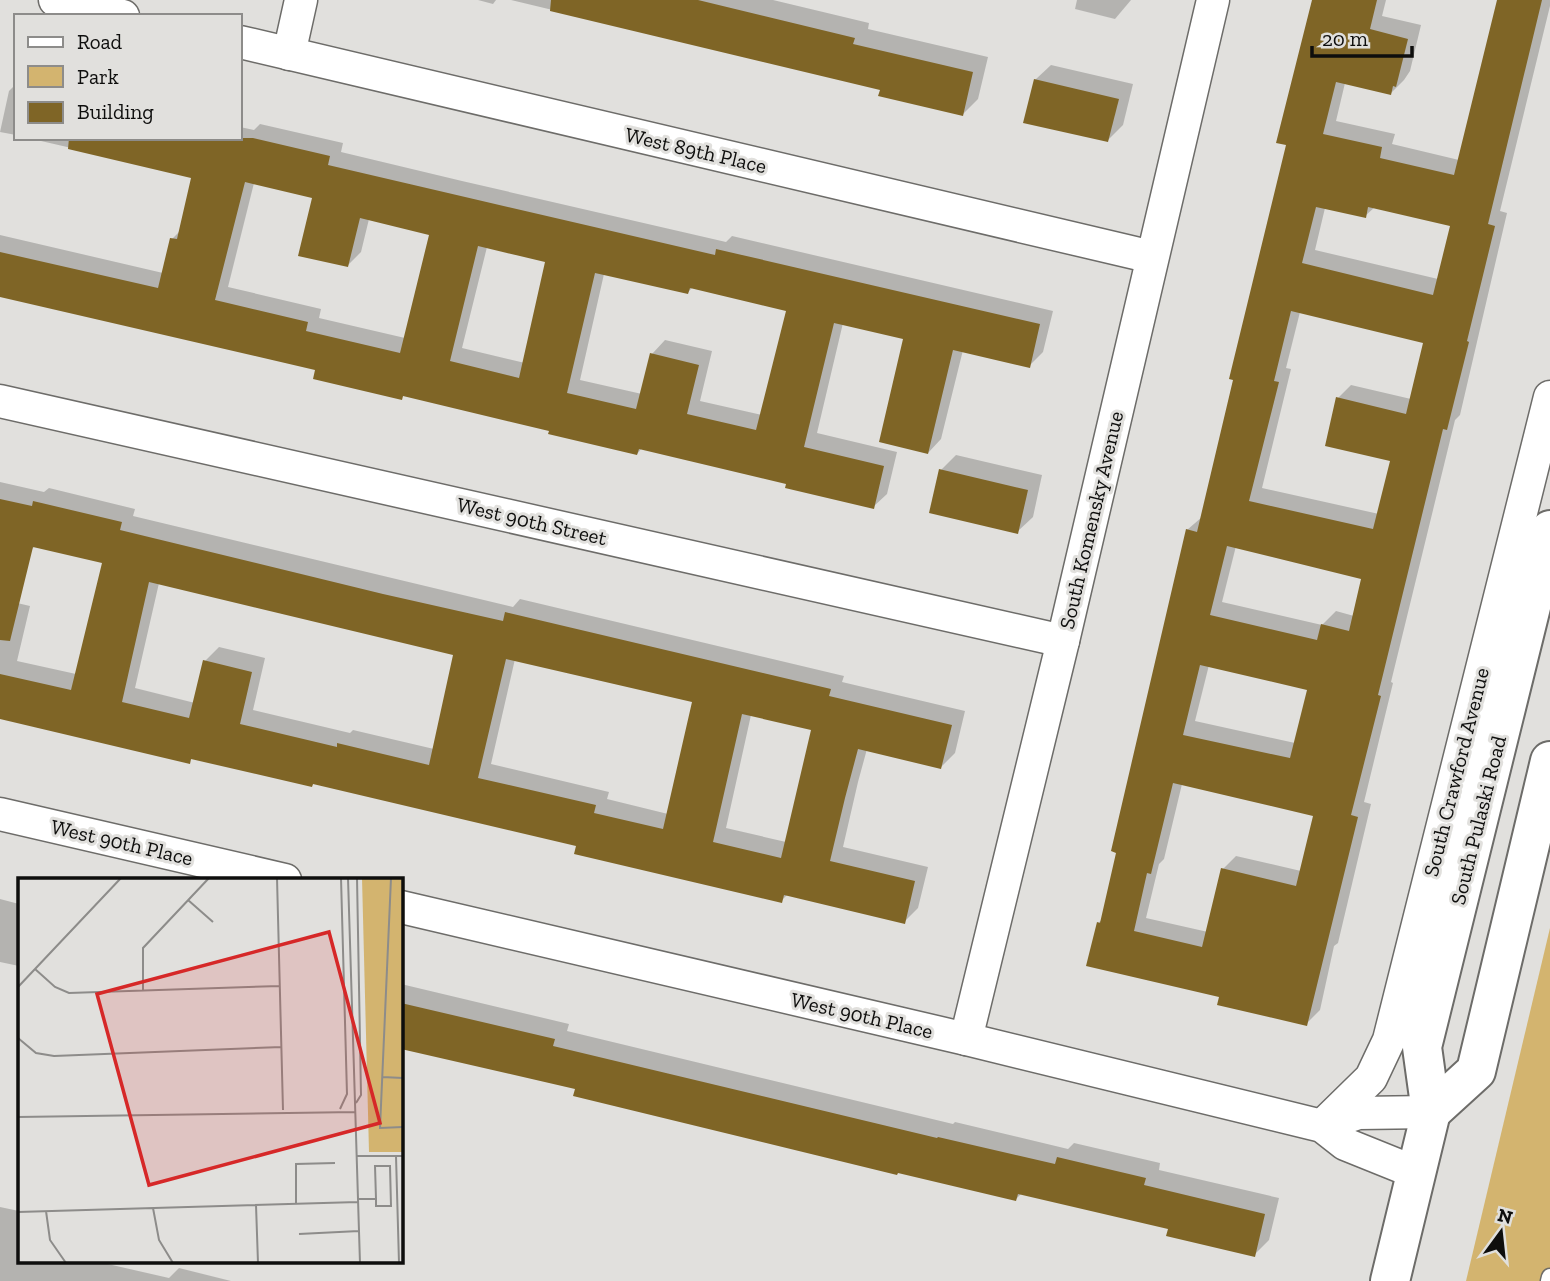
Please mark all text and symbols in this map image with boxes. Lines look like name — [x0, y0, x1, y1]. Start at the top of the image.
legend — [14, 14, 242, 140]
scale bar — [1312, 14, 1412, 58]
text: 20 m — [1322, 26, 1368, 51]
text: Road — [77, 29, 123, 54]
text: Park — [77, 64, 119, 89]
text: Building — [77, 99, 154, 124]
street label: West 89th Place — [623, 122, 769, 178]
street label: South Komensky Avenue — [1054, 409, 1128, 631]
street label: West 90th Street — [455, 492, 610, 550]
street label: South Crawford Avenue — [1418, 665, 1494, 879]
street label: South Pulaski Road — [1445, 732, 1511, 907]
street label: West 90th Place — [49, 814, 196, 871]
inset map — [18, 878, 402, 1264]
street label: West 90th Place — [789, 987, 936, 1044]
north arrow — [1466, 1197, 1536, 1267]
text: N — [1495, 1203, 1515, 1229]

